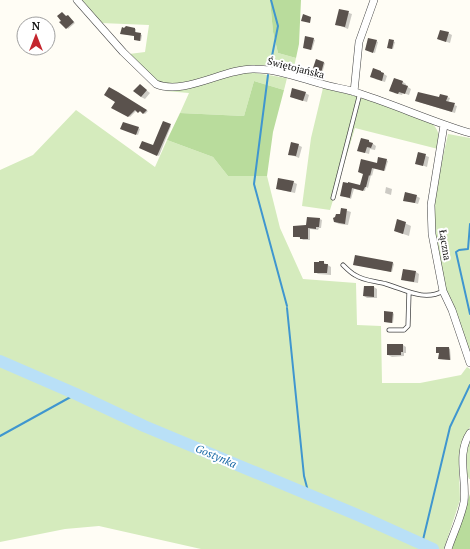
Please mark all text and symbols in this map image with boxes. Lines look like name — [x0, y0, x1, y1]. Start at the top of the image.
north arrow — [16, 16, 56, 56]
text: N — [32, 19, 41, 33]
street label: Świętojańska — [266, 55, 326, 81]
street label: Łączna — [436, 229, 454, 261]
water label: Gostynka — [193, 441, 239, 471]

